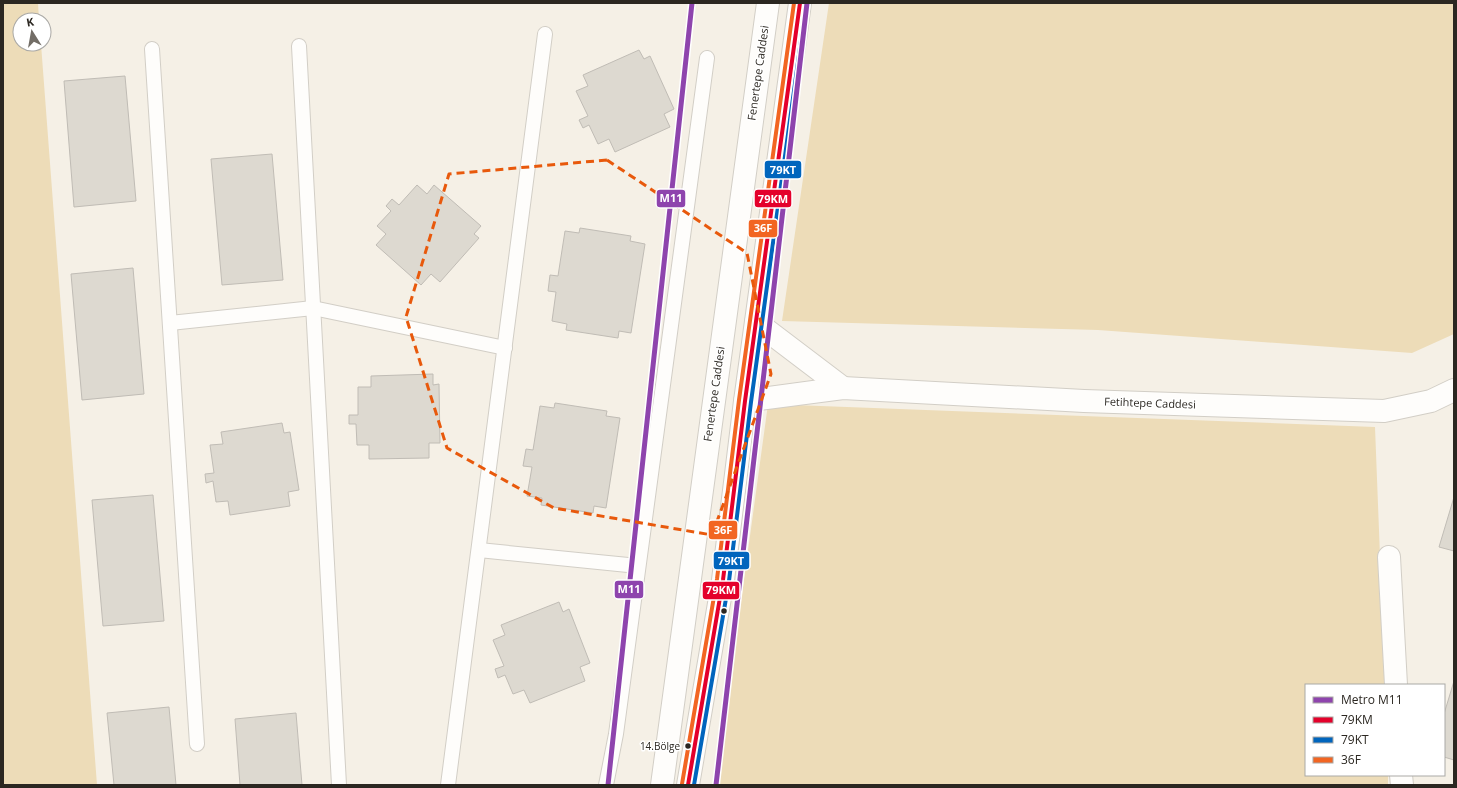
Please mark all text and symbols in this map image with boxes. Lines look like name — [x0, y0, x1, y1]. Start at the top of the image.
north arrow — [12, 12, 52, 52]
text: K — [25, 14, 36, 30]
street label: Fenertepe Caddesi — [743, 24, 772, 121]
line badge: 79KT — [764, 160, 802, 179]
text: 79KT — [770, 162, 797, 177]
line badge: M11 — [656, 189, 686, 208]
line badge: 79KM — [754, 189, 792, 208]
text: M11 — [660, 190, 682, 205]
text: 79KM — [758, 191, 788, 206]
line badge: 36F — [748, 219, 778, 238]
text: 36F — [754, 220, 772, 235]
street label: Fenertepe Caddesi — [699, 345, 728, 442]
street label: Fetihtepe Caddesi — [1104, 393, 1196, 412]
line badge: 36F — [708, 520, 738, 540]
text: 36F — [714, 522, 732, 537]
line badge: 79KT — [713, 551, 750, 570]
text: 79KT — [718, 553, 745, 568]
line badge: M11 — [614, 580, 644, 599]
text: M11 — [618, 581, 640, 596]
line badge: 79KM — [702, 581, 740, 600]
text: 79KM — [706, 582, 736, 597]
unlabelled marker — [719, 606, 729, 616]
legend — [1305, 684, 1445, 776]
text: Metro M11 — [1341, 691, 1403, 708]
text: 79KM — [1341, 711, 1373, 728]
text: 79KT — [1341, 731, 1369, 748]
place label: 14.Bölge — [640, 739, 680, 753]
marker: 14.Bölge — [683, 741, 693, 751]
text: 36F — [1341, 751, 1361, 768]

